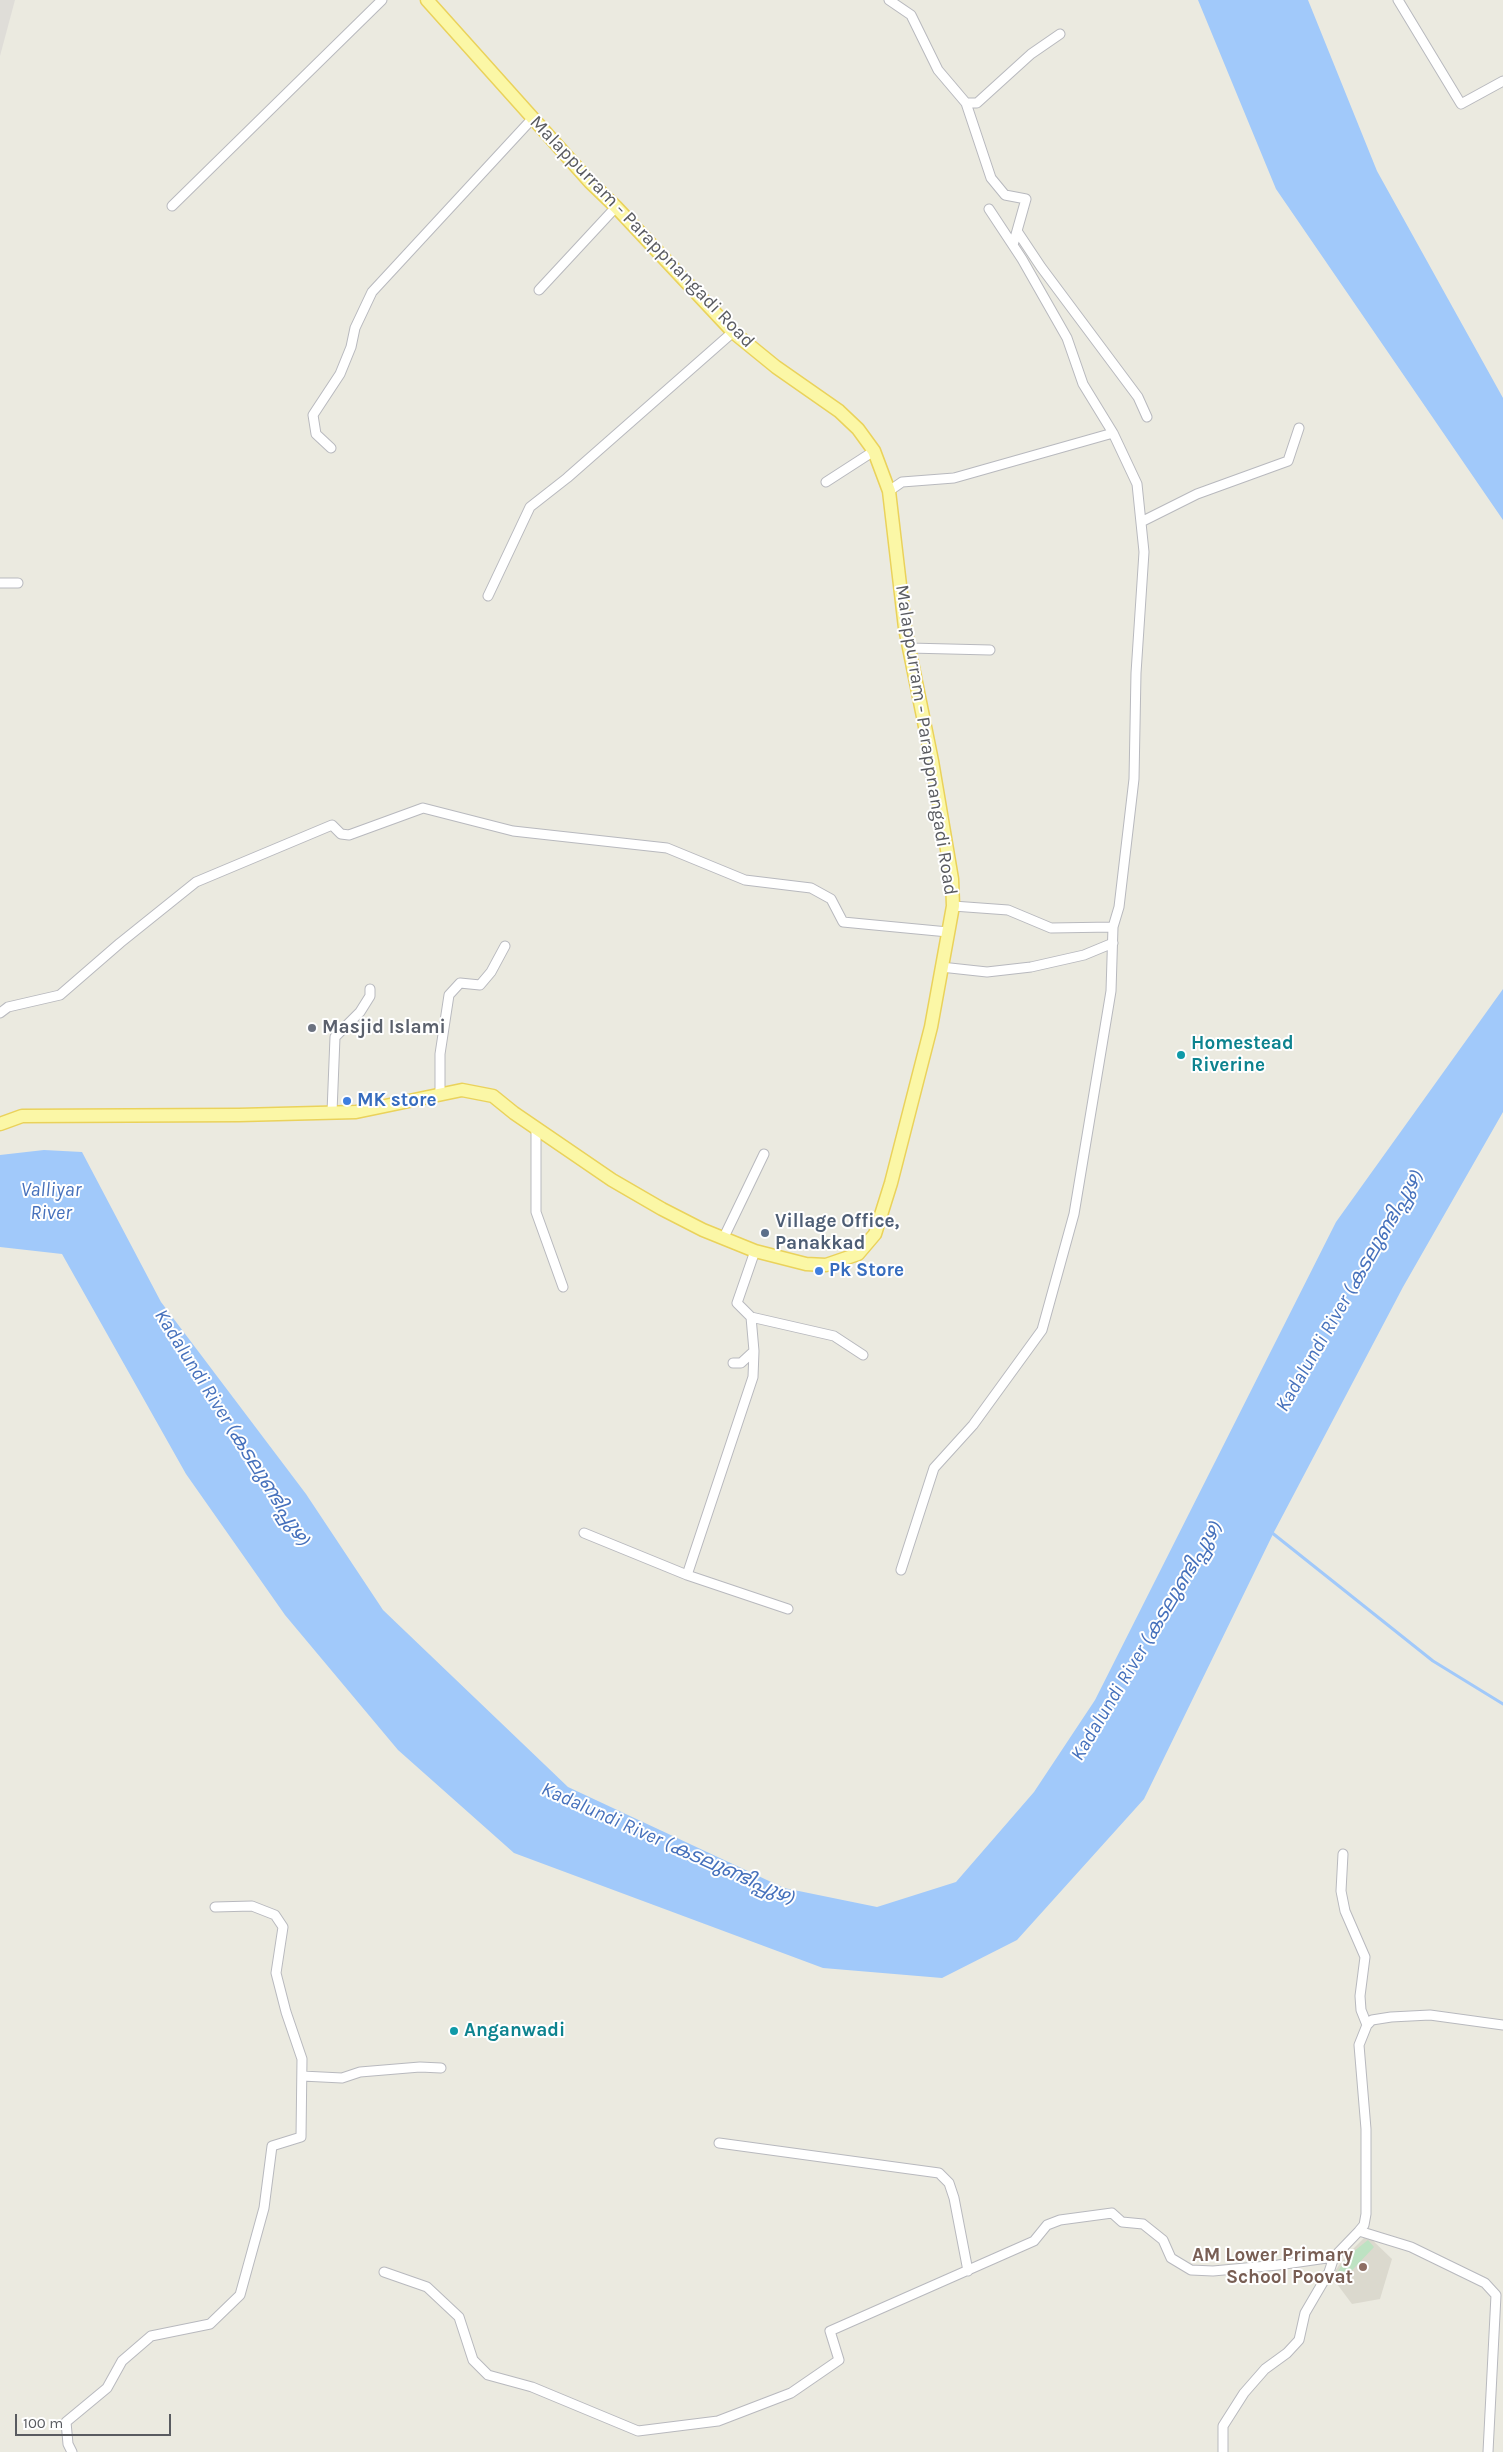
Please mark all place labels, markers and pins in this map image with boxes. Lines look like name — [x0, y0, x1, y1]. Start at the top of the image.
place label: Masjid Islami — [322, 1017, 446, 1039]
marker: Masjid Islami — [306, 1022, 318, 1034]
place label: Homestead Riverine — [1191, 1033, 1294, 1077]
marker: Homestead Riverine — [1175, 1049, 1187, 1061]
place label: MK store — [357, 1090, 437, 1112]
marker: MK store — [341, 1095, 353, 1107]
place label: Village Office, Panakkad — [775, 1211, 899, 1255]
marker: Village Office, Panakkad — [759, 1227, 771, 1239]
place label: Pk Store — [829, 1260, 904, 1282]
marker: Pk Store — [813, 1265, 825, 1277]
place label: Anganwadi — [464, 2020, 565, 2042]
marker: Anganwadi — [448, 2025, 460, 2037]
place label: AM Lower Primary School Poovat — [1192, 2245, 1353, 2289]
marker: AM Lower Primary School Poovat — [1357, 2261, 1369, 2273]

